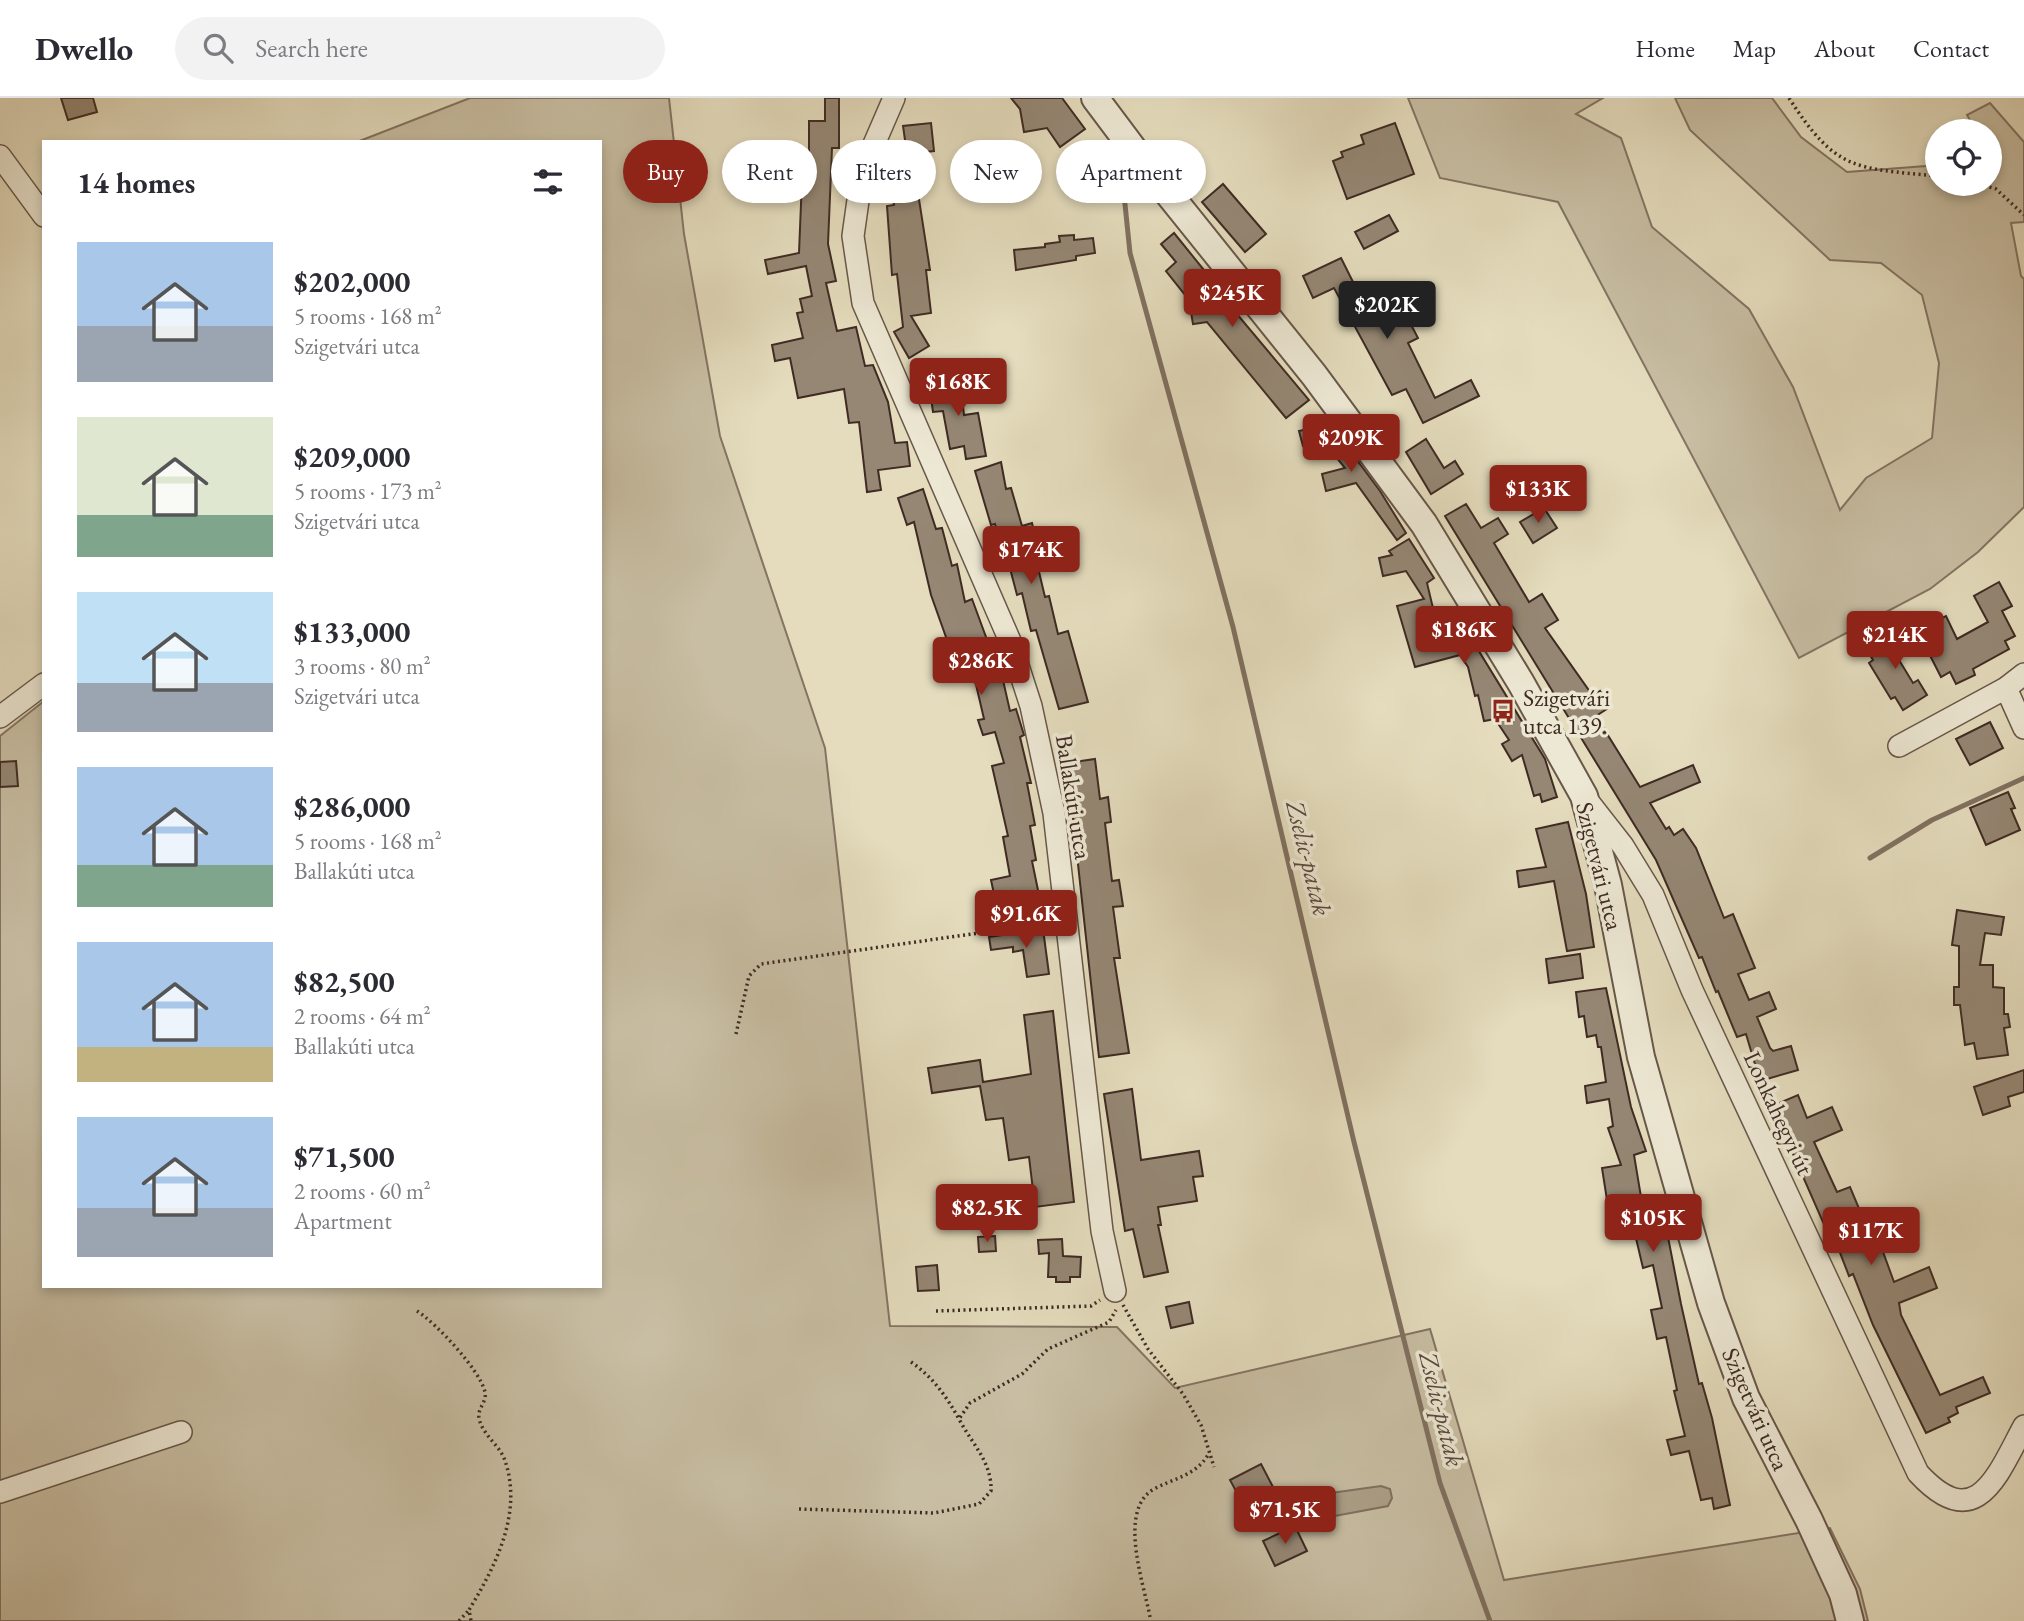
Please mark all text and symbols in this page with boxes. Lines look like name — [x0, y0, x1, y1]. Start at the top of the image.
search box — [175, 17, 665, 80]
text: Dwello — [35, 27, 133, 70]
icon: search — [199, 29, 237, 67]
text: Search here — [255, 31, 368, 65]
text: Home — [1635, 33, 1695, 64]
text: Map — [1733, 33, 1776, 64]
text: About — [1814, 33, 1875, 64]
text: Contact — [1913, 33, 1989, 64]
map controls — [1925, 119, 2002, 196]
button: locate — [1925, 119, 2002, 196]
chip: Buy — [623, 140, 708, 203]
chip: Rent — [722, 140, 817, 203]
chip: Filters — [831, 140, 936, 203]
chip: New — [950, 140, 1042, 203]
chip: Apartment — [1056, 140, 1206, 203]
text: 14 homes — [77, 163, 195, 202]
icon: filters — [529, 163, 567, 201]
text: $202,000 — [294, 262, 410, 301]
icon: home — [133, 270, 217, 354]
pin: $245K — [1183, 270, 1281, 329]
text: $245K — [1200, 277, 1264, 307]
pin: $202K — [1338, 282, 1436, 341]
text: $202K — [1355, 289, 1419, 319]
text: 5 rooms · 168 m² — [294, 301, 442, 331]
text: Szigetvári utca — [294, 331, 420, 361]
pin: $168K — [909, 358, 1007, 418]
text: $168K — [926, 366, 990, 396]
pin: $209K — [1302, 414, 1400, 474]
text: $209K — [1319, 422, 1383, 452]
text: $209,000 — [294, 437, 410, 476]
icon: home — [133, 445, 217, 529]
pin: $133K — [1489, 466, 1587, 525]
text: $133K — [1506, 473, 1570, 503]
text: 5 rooms · 173 m² — [294, 476, 442, 506]
text: Szigetvári utca — [294, 506, 420, 536]
pin: $174K — [982, 526, 1080, 586]
text: $174K — [999, 534, 1063, 564]
pin: $186K — [1415, 606, 1513, 666]
text: $133,000 — [294, 612, 410, 651]
pin: $214K — [1846, 612, 1944, 671]
text: $186K — [1432, 614, 1496, 644]
text: $214K — [1863, 619, 1927, 649]
icon: home — [133, 620, 217, 704]
pin: $286K — [932, 638, 1030, 697]
text: $286K — [949, 645, 1013, 675]
text: 3 rooms · 80 m² — [294, 651, 431, 681]
text: Szigetvári utca — [294, 681, 420, 711]
place label: Szigetvári utca 139. — [1523, 682, 1610, 741]
bus stop icon: Szigetvári utca 139. — [1489, 697, 1517, 725]
street label: Ballakúti utca — [1049, 732, 1099, 862]
text: $286,000 — [294, 787, 410, 826]
icon: home — [133, 795, 217, 879]
water label: Zselic-patak — [1278, 796, 1340, 919]
street label: Szigetvári utca — [1569, 799, 1631, 934]
text: 5 rooms · 168 m² — [294, 826, 442, 856]
text: Ballakúti utca — [294, 856, 415, 886]
pin: $91.6K — [969, 890, 1083, 950]
text: $91.6K — [991, 898, 1061, 928]
text: $82,500 — [294, 962, 395, 1001]
icon: home — [133, 970, 217, 1054]
text: 2 rooms · 64 m² — [294, 1001, 431, 1031]
text: Ballakúti utca — [294, 1031, 415, 1061]
street label: Lonkahegyi út — [1737, 1046, 1821, 1180]
text: $71,500 — [294, 1137, 395, 1176]
icon: home — [133, 1145, 217, 1229]
text: 2 rooms · 60 m² — [294, 1176, 431, 1206]
pin: $82.5K — [930, 1184, 1044, 1244]
text: $82.5K — [952, 1192, 1022, 1222]
pin: $105K — [1604, 1194, 1702, 1254]
text: $105K — [1621, 1202, 1685, 1232]
text: Apartment — [294, 1206, 392, 1236]
pin: $117K — [1822, 1208, 1920, 1267]
text: $117K — [1839, 1215, 1903, 1245]
street label: Szigetvári utca — [1715, 1343, 1797, 1476]
water label: Zselic-patak — [1411, 1347, 1473, 1470]
pin: $71.5K — [1228, 1486, 1342, 1546]
text: $71.5K — [1250, 1494, 1320, 1524]

